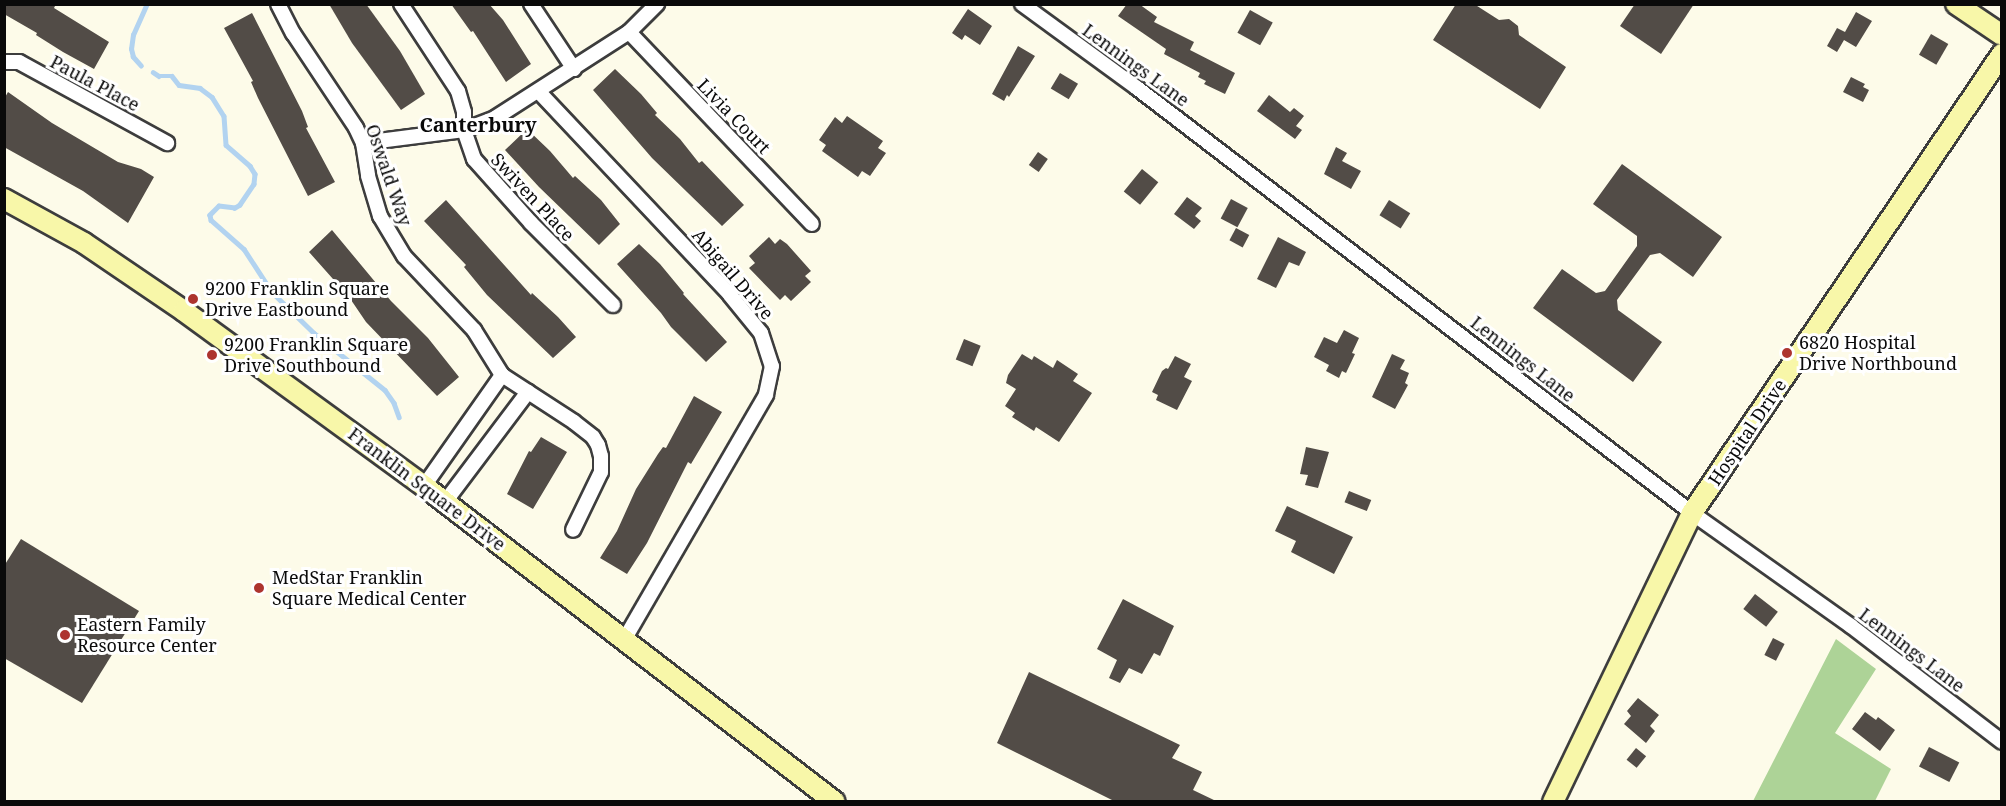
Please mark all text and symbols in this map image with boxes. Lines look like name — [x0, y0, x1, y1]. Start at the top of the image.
street label: Lennings Lane — [1078, 19, 1194, 111]
street label: Paula Place — [47, 50, 143, 116]
street label: Livia Court — [693, 74, 775, 158]
district label: Canterbury — [419, 112, 537, 136]
street label: Oswald Way — [362, 121, 416, 229]
street label: Swiven Place — [487, 149, 579, 245]
street label: Abigail Drive — [688, 224, 778, 324]
place label: 9200 Franklin Square Drive Eastbound — [205, 278, 389, 320]
marker: 9200 Franklin Square Drive Eastbound — [186, 292, 200, 306]
street label: Lennings Lane — [1467, 312, 1579, 406]
place label: 6820 Hospital Drive Northbound — [1799, 332, 1957, 374]
place label: 9200 Franklin Square Drive Southbound — [224, 334, 408, 376]
marker: 6820 Hospital Drive Northbound — [1780, 346, 1794, 360]
marker: 9200 Franklin Square Drive Southbound — [205, 348, 219, 362]
street label: Hospital Drive — [1703, 375, 1791, 489]
street label: Franklin Square Drive — [344, 423, 510, 555]
place label: MedStar Franklin Square Medical Center — [272, 567, 467, 610]
marker: MedStar Franklin Square Medical Center — [250, 579, 268, 597]
street label: Lennings Lane — [1855, 603, 1969, 697]
place label: Eastern Family Resource Center — [77, 614, 217, 656]
marker: Eastern Family Resource Center — [58, 628, 72, 642]

